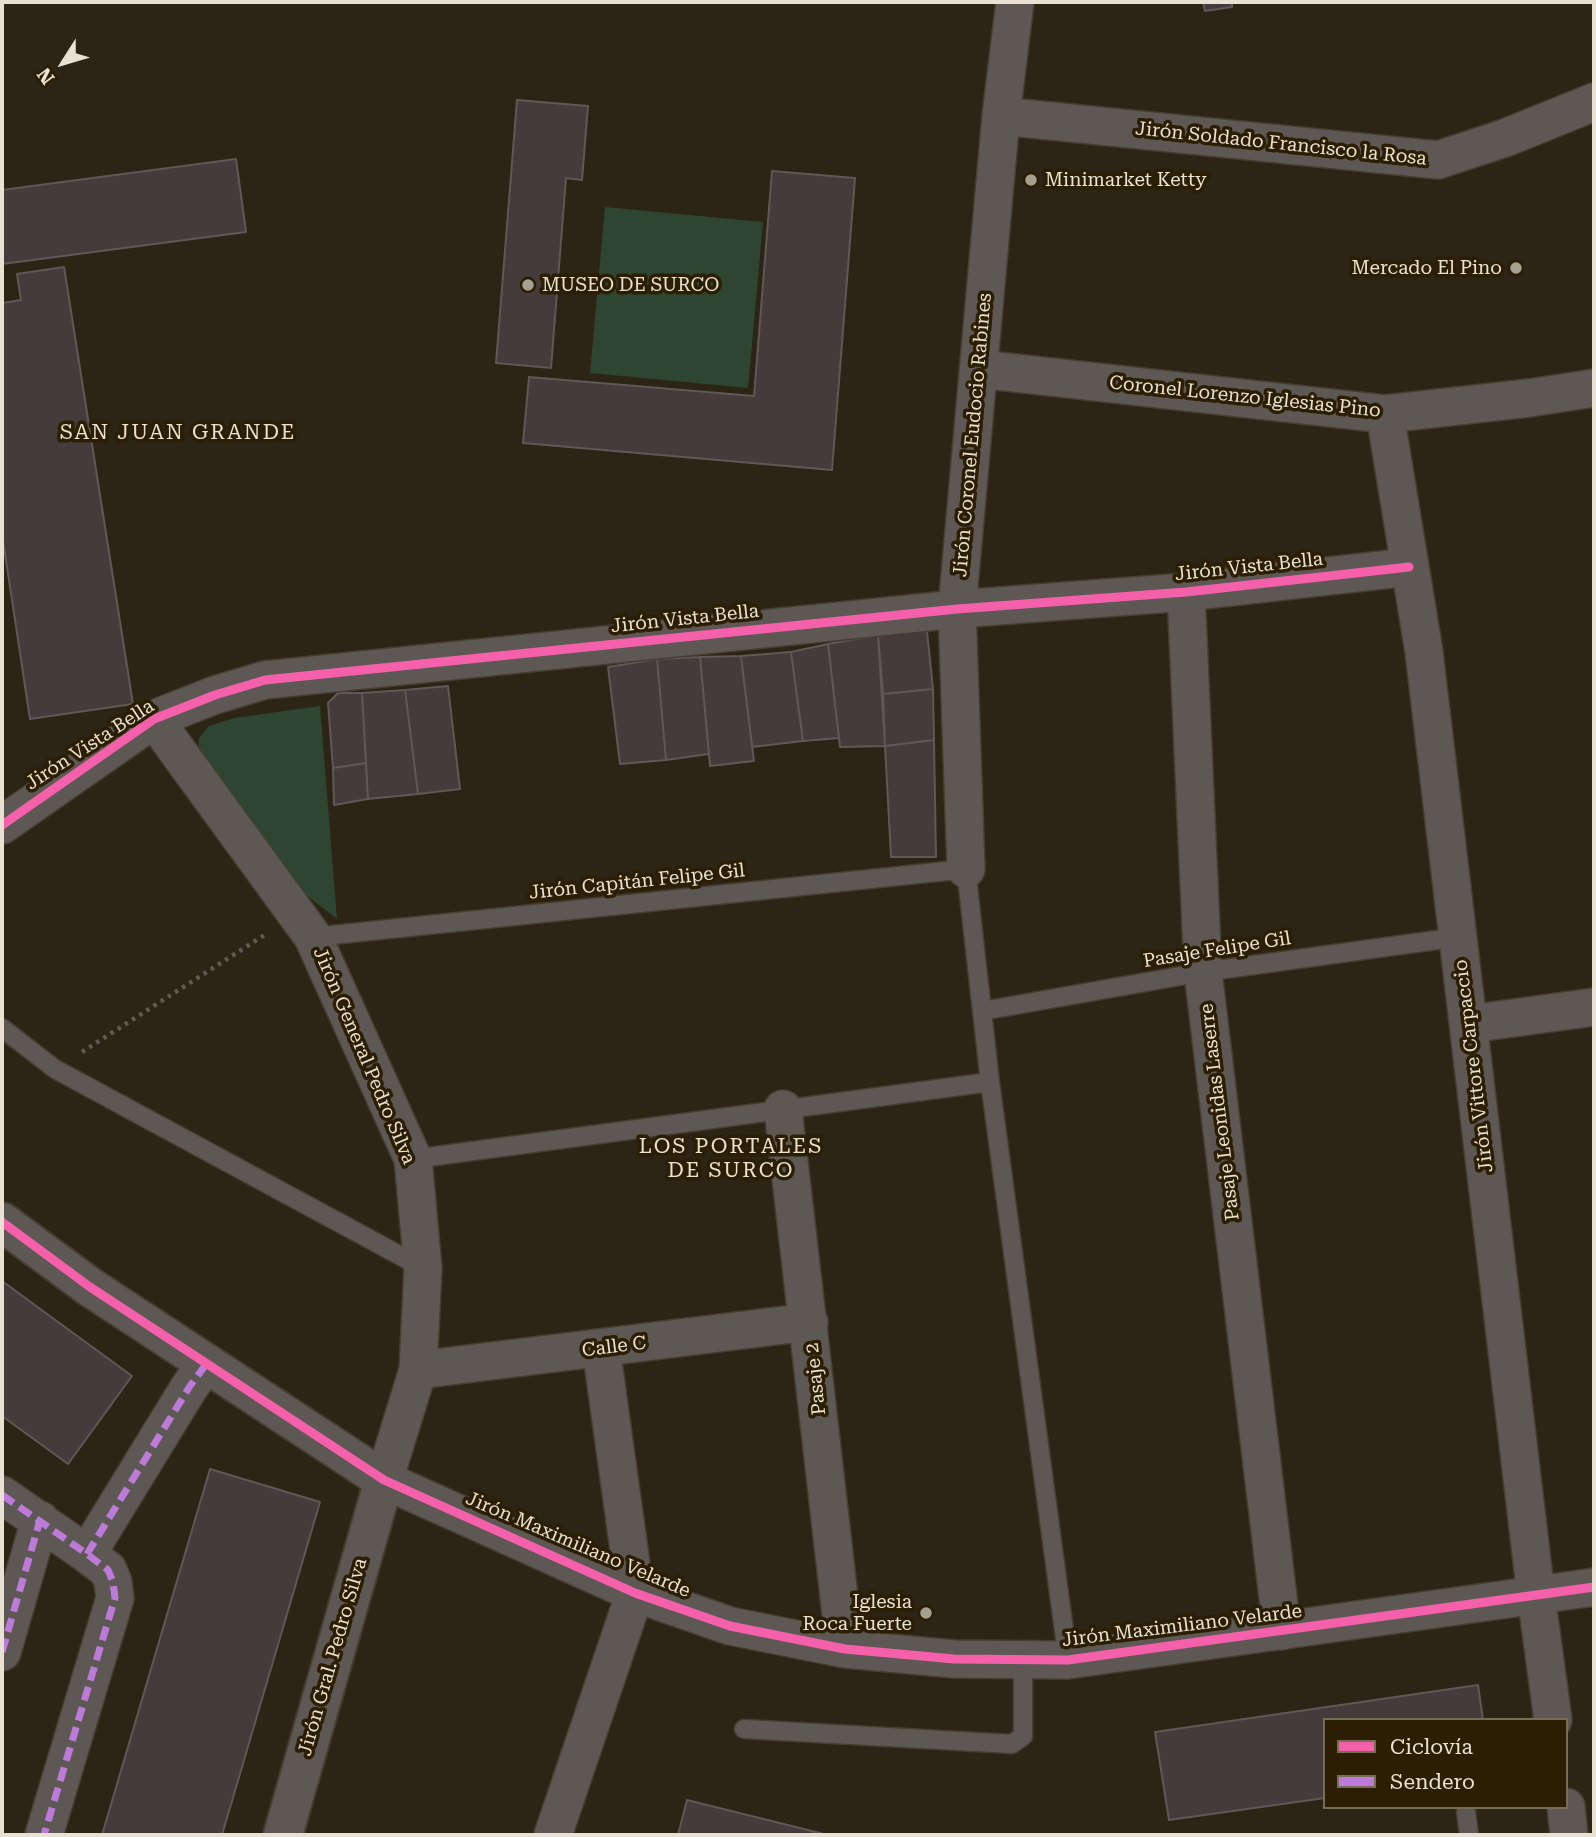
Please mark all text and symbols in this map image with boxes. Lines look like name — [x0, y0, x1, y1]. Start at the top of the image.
north arrow — [28, 28, 98, 98]
text: N — [32, 63, 59, 89]
street label: Jirón Soldado Francisco la Rosa — [1134, 117, 1428, 171]
place label: Minimarket Ketty — [1045, 169, 1206, 191]
marker: Minimarket Ketty — [1023, 172, 1039, 188]
place label: Mercado El Pino — [1352, 257, 1502, 279]
marker: Mercado El Pino — [1508, 260, 1524, 276]
place label: MUSEO DE SURCO — [542, 274, 719, 296]
marker: MUSEO DE SURCO — [520, 277, 536, 293]
street label: Jirón Coronel Eudocio Rabines — [949, 292, 997, 578]
street label: Coronel Lorenzo Iglesias Pino — [1108, 371, 1382, 423]
district label: SAN JUAN GRANDE — [62, 420, 294, 446]
street label: Jirón Vista Bella — [1174, 548, 1324, 586]
street label: Jirón Vista Bella — [610, 600, 760, 638]
street label: Jirón Vista Bella — [21, 695, 159, 795]
street label: Jirón Capitán Felipe Gil — [528, 859, 746, 905]
street label: Pasaje Felipe Gil — [1142, 927, 1292, 973]
street label: Jirón General Pedro Silva — [308, 944, 420, 1168]
street label: Jirón Vittore Carpaccio — [1450, 958, 1498, 1174]
street label: Pasaje Leonidas Laserre — [1195, 1002, 1245, 1222]
district label: LOS PORTALES DE SURCO — [640, 1134, 822, 1184]
street label: Calle C — [581, 1332, 647, 1362]
street label: Pasaje 2 — [801, 1342, 831, 1416]
street label: Jirón Maximiliano Velarde — [462, 1487, 694, 1603]
street label: Jirón Gral. Pedro Silva — [294, 1555, 372, 1759]
place label: Iglesia Roca Fuerte — [803, 1591, 912, 1635]
street label: Jirón Maximiliano Velarde — [1061, 1600, 1303, 1652]
marker: Iglesia Roca Fuerte — [918, 1605, 934, 1621]
legend — [1323, 1718, 1568, 1809]
text: Ciclovía — [1390, 1735, 1473, 1759]
text: Sendero — [1390, 1770, 1475, 1794]

